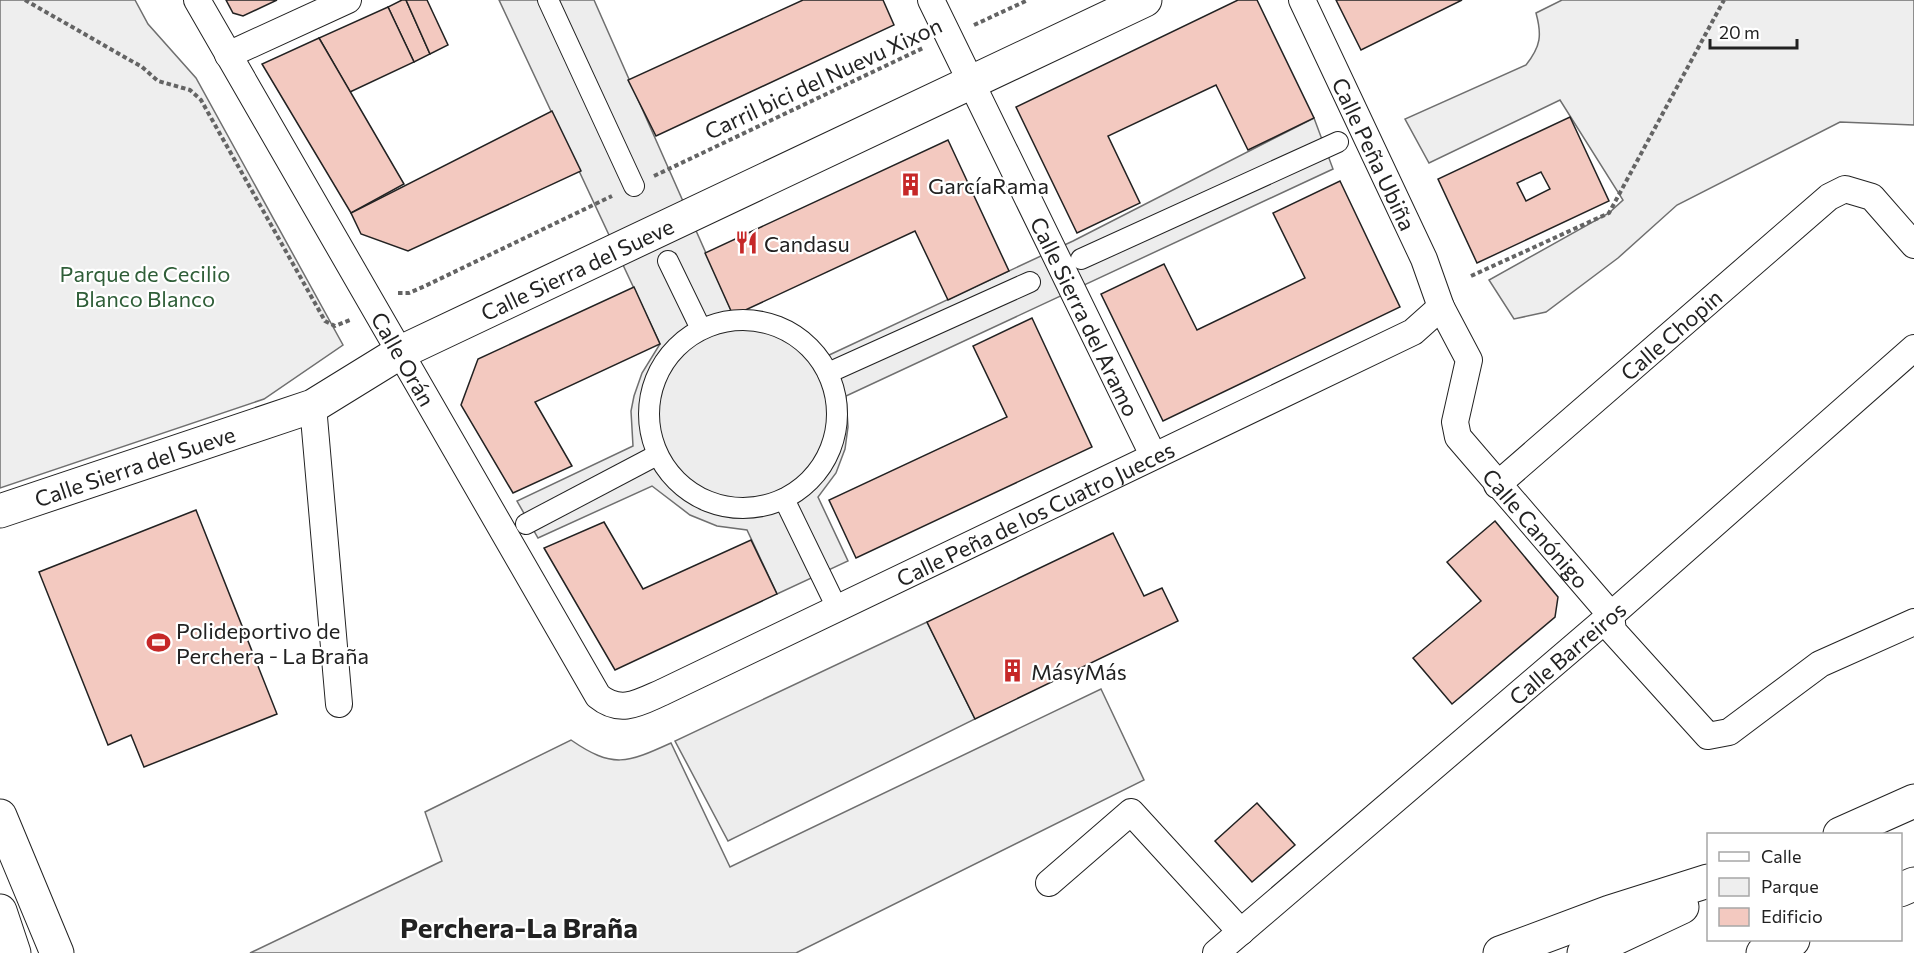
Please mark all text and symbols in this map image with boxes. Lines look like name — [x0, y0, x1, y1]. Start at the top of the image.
street label: Carril bici del Nuevu Xixon — [700, 11, 946, 145]
scale bar — [1710, 12, 1797, 50]
text: 20 m — [1719, 21, 1760, 43]
street label: Calle Peña Ubiña — [1327, 73, 1422, 235]
building icon: GarcíaRama — [897, 172, 923, 198]
place label: GarcíaRama — [928, 172, 1049, 199]
street label: Calle Sierra del Sueve — [476, 212, 678, 326]
street label: Calle Sierra del Aramo — [1025, 212, 1145, 421]
restaurant icon: Candasu — [733, 230, 759, 256]
place label: Candasu — [764, 230, 850, 257]
park label: Parque de Cecilio Blanco Blanco — [60, 260, 230, 312]
street label: Calle Chopin — [1614, 283, 1727, 386]
street label: Calle Orán — [366, 307, 441, 411]
street label: Calle Sierra del Sueve — [31, 420, 239, 512]
street label: Calle Peña de los Cuatro Jueces — [892, 435, 1178, 591]
street label: Calle Canónigo — [1477, 463, 1595, 593]
street label: Calle Barreiros — [1503, 595, 1631, 710]
place label: Polideportivo de Perchera - La Braña — [176, 617, 369, 669]
sports icon: Polideportivo de Perchera - La Braña — [145, 630, 171, 656]
building icon: MásyMás — [1000, 658, 1026, 684]
place label: MásyMás — [1031, 658, 1127, 685]
legend — [1707, 833, 1902, 941]
text: Calle — [1761, 845, 1801, 867]
text: Parque — [1761, 875, 1819, 897]
text: Edificio — [1761, 905, 1823, 927]
district label: Perchera-La Braña — [400, 910, 638, 944]

